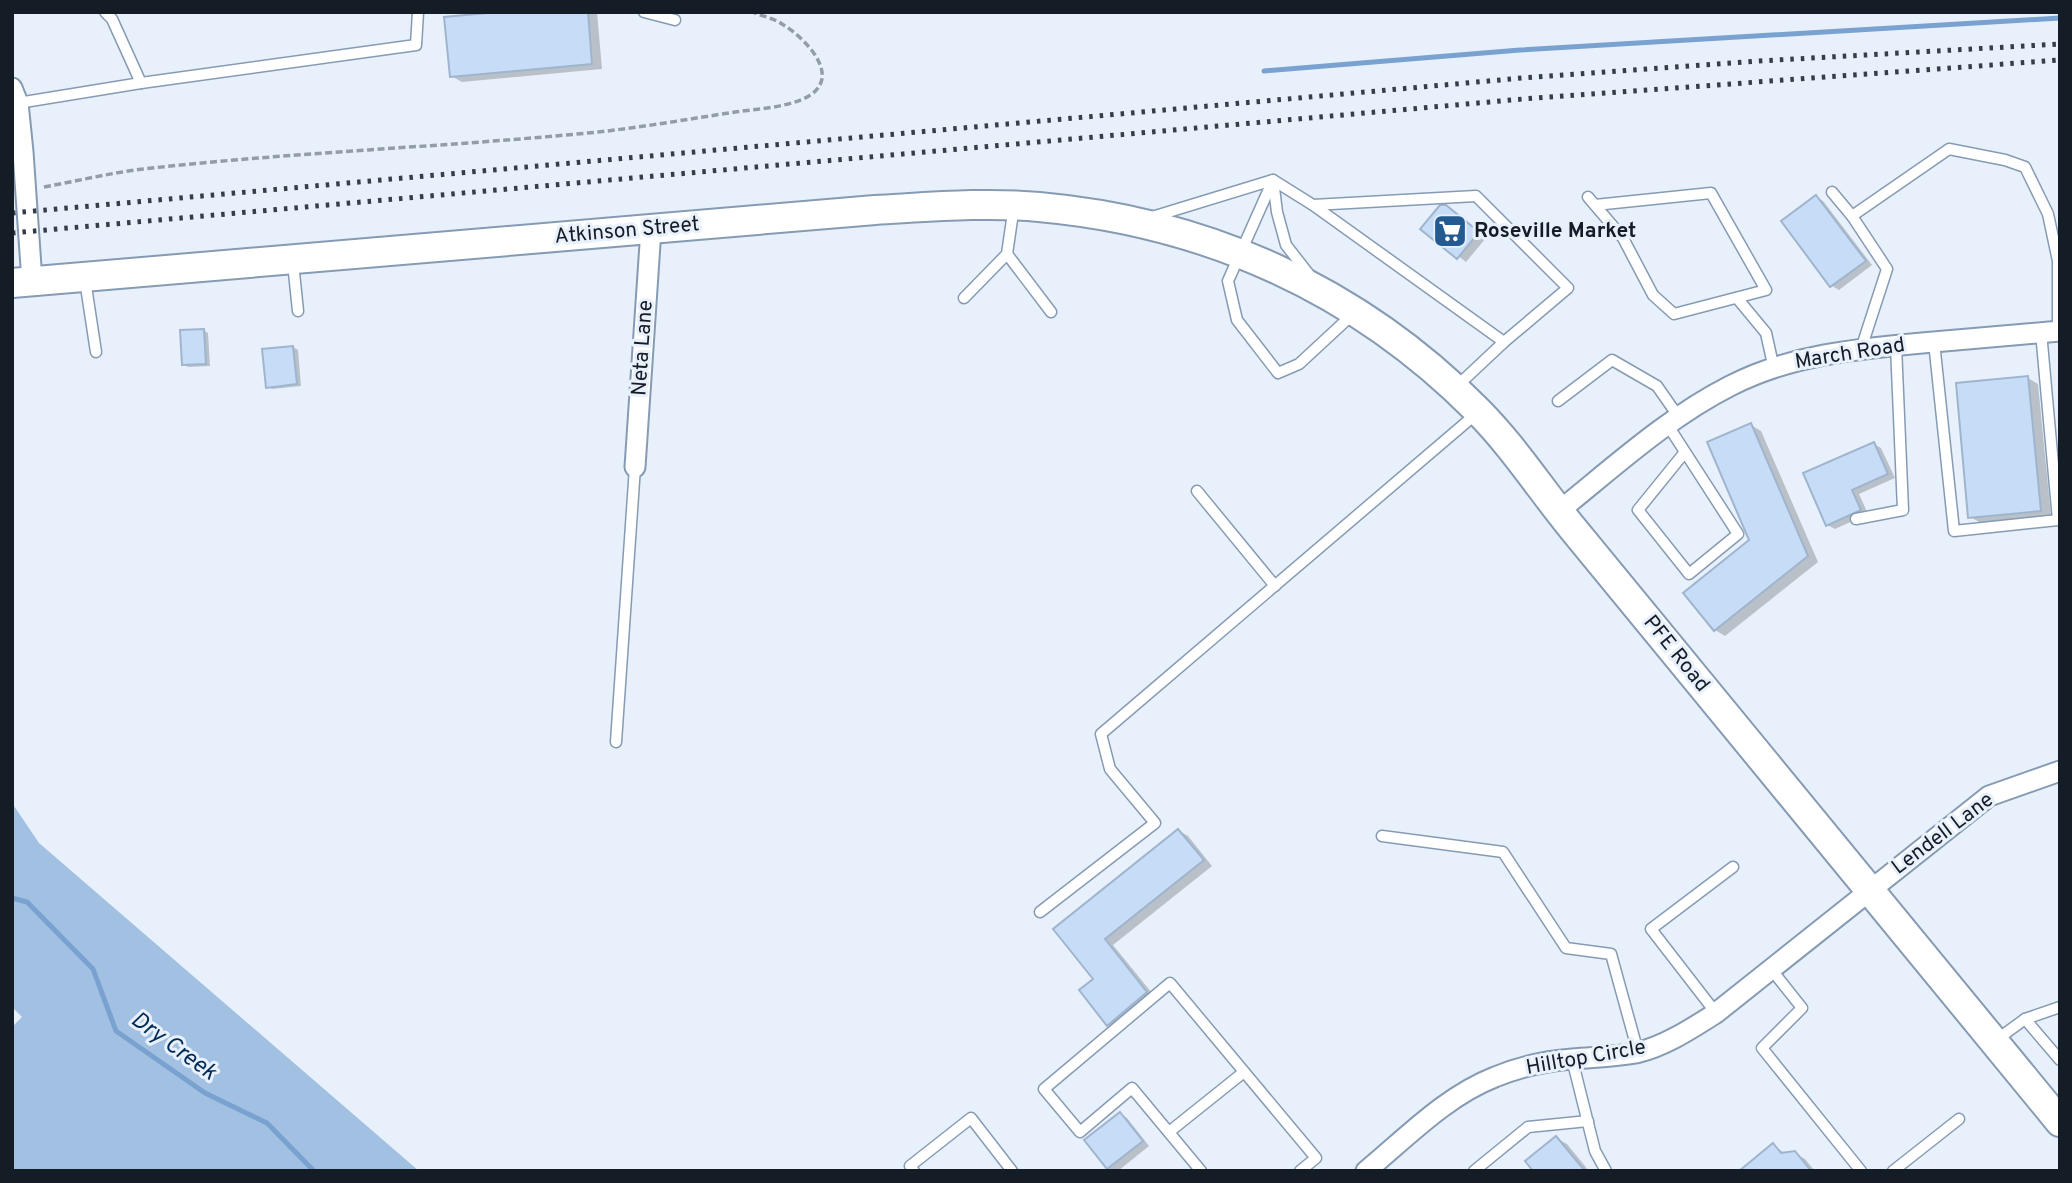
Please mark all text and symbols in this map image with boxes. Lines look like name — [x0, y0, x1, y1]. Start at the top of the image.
street label: Atkinson Street — [553, 211, 701, 251]
supermarket icon: Roseville Market — [1431, 212, 1469, 250]
place label: Roseville Market — [1474, 218, 1636, 245]
street label: Neta Lane — [626, 299, 660, 397]
street label: March Road — [1793, 332, 1907, 376]
street label: PFE Road — [1637, 610, 1715, 698]
street label: Lendell Lane — [1887, 787, 1999, 881]
water label: Dry Creek — [124, 1006, 222, 1088]
street label: Hilltop Circle — [1524, 1034, 1648, 1082]

